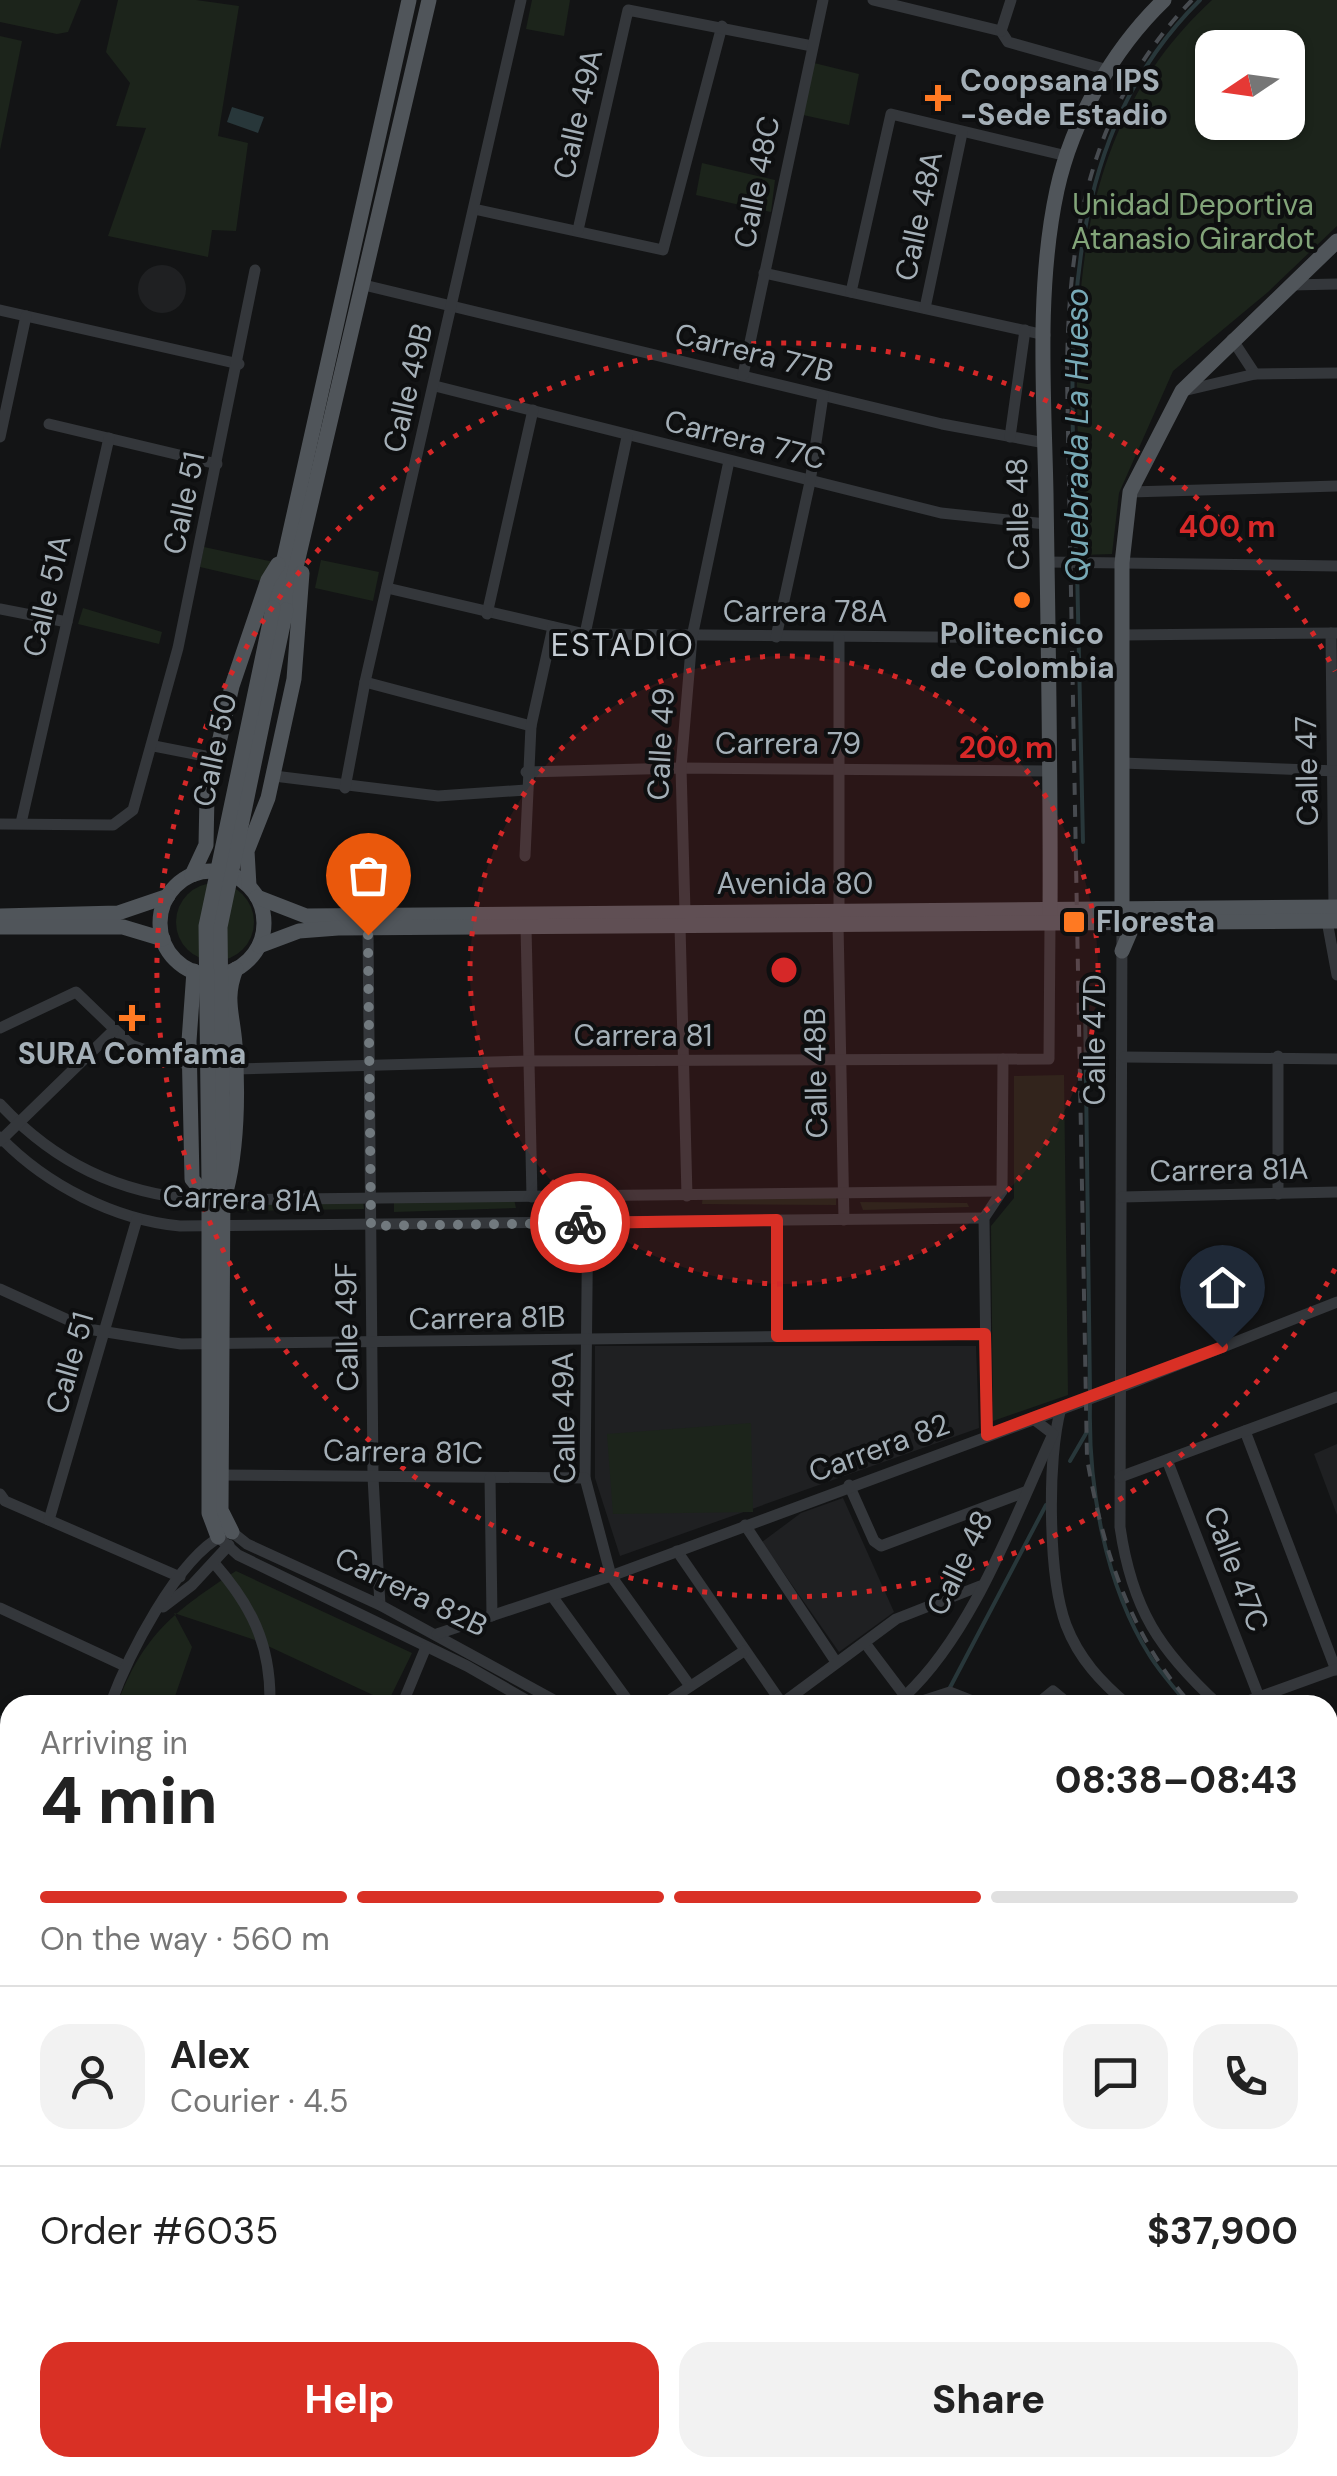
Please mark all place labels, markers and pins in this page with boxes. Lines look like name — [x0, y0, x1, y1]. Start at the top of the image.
place label: Coopsana IPS -Sede Estadio — [960, 61, 1168, 134]
marker: Coopsana IPS -Sede Estadio — [925, 85, 951, 111]
marker: Politecnico de Colombia — [1011, 589, 1033, 611]
place label: Politecnico de Colombia — [929, 614, 1115, 687]
pin — [326, 833, 411, 936]
place label: Floresta — [1096, 902, 1215, 941]
marker: Floresta — [1061, 909, 1087, 935]
centre of rings — [766, 952, 802, 988]
marker: SURA Comfama — [119, 1005, 145, 1031]
place label: SURA Comfama — [18, 1034, 246, 1073]
pin — [1180, 1245, 1265, 1348]

